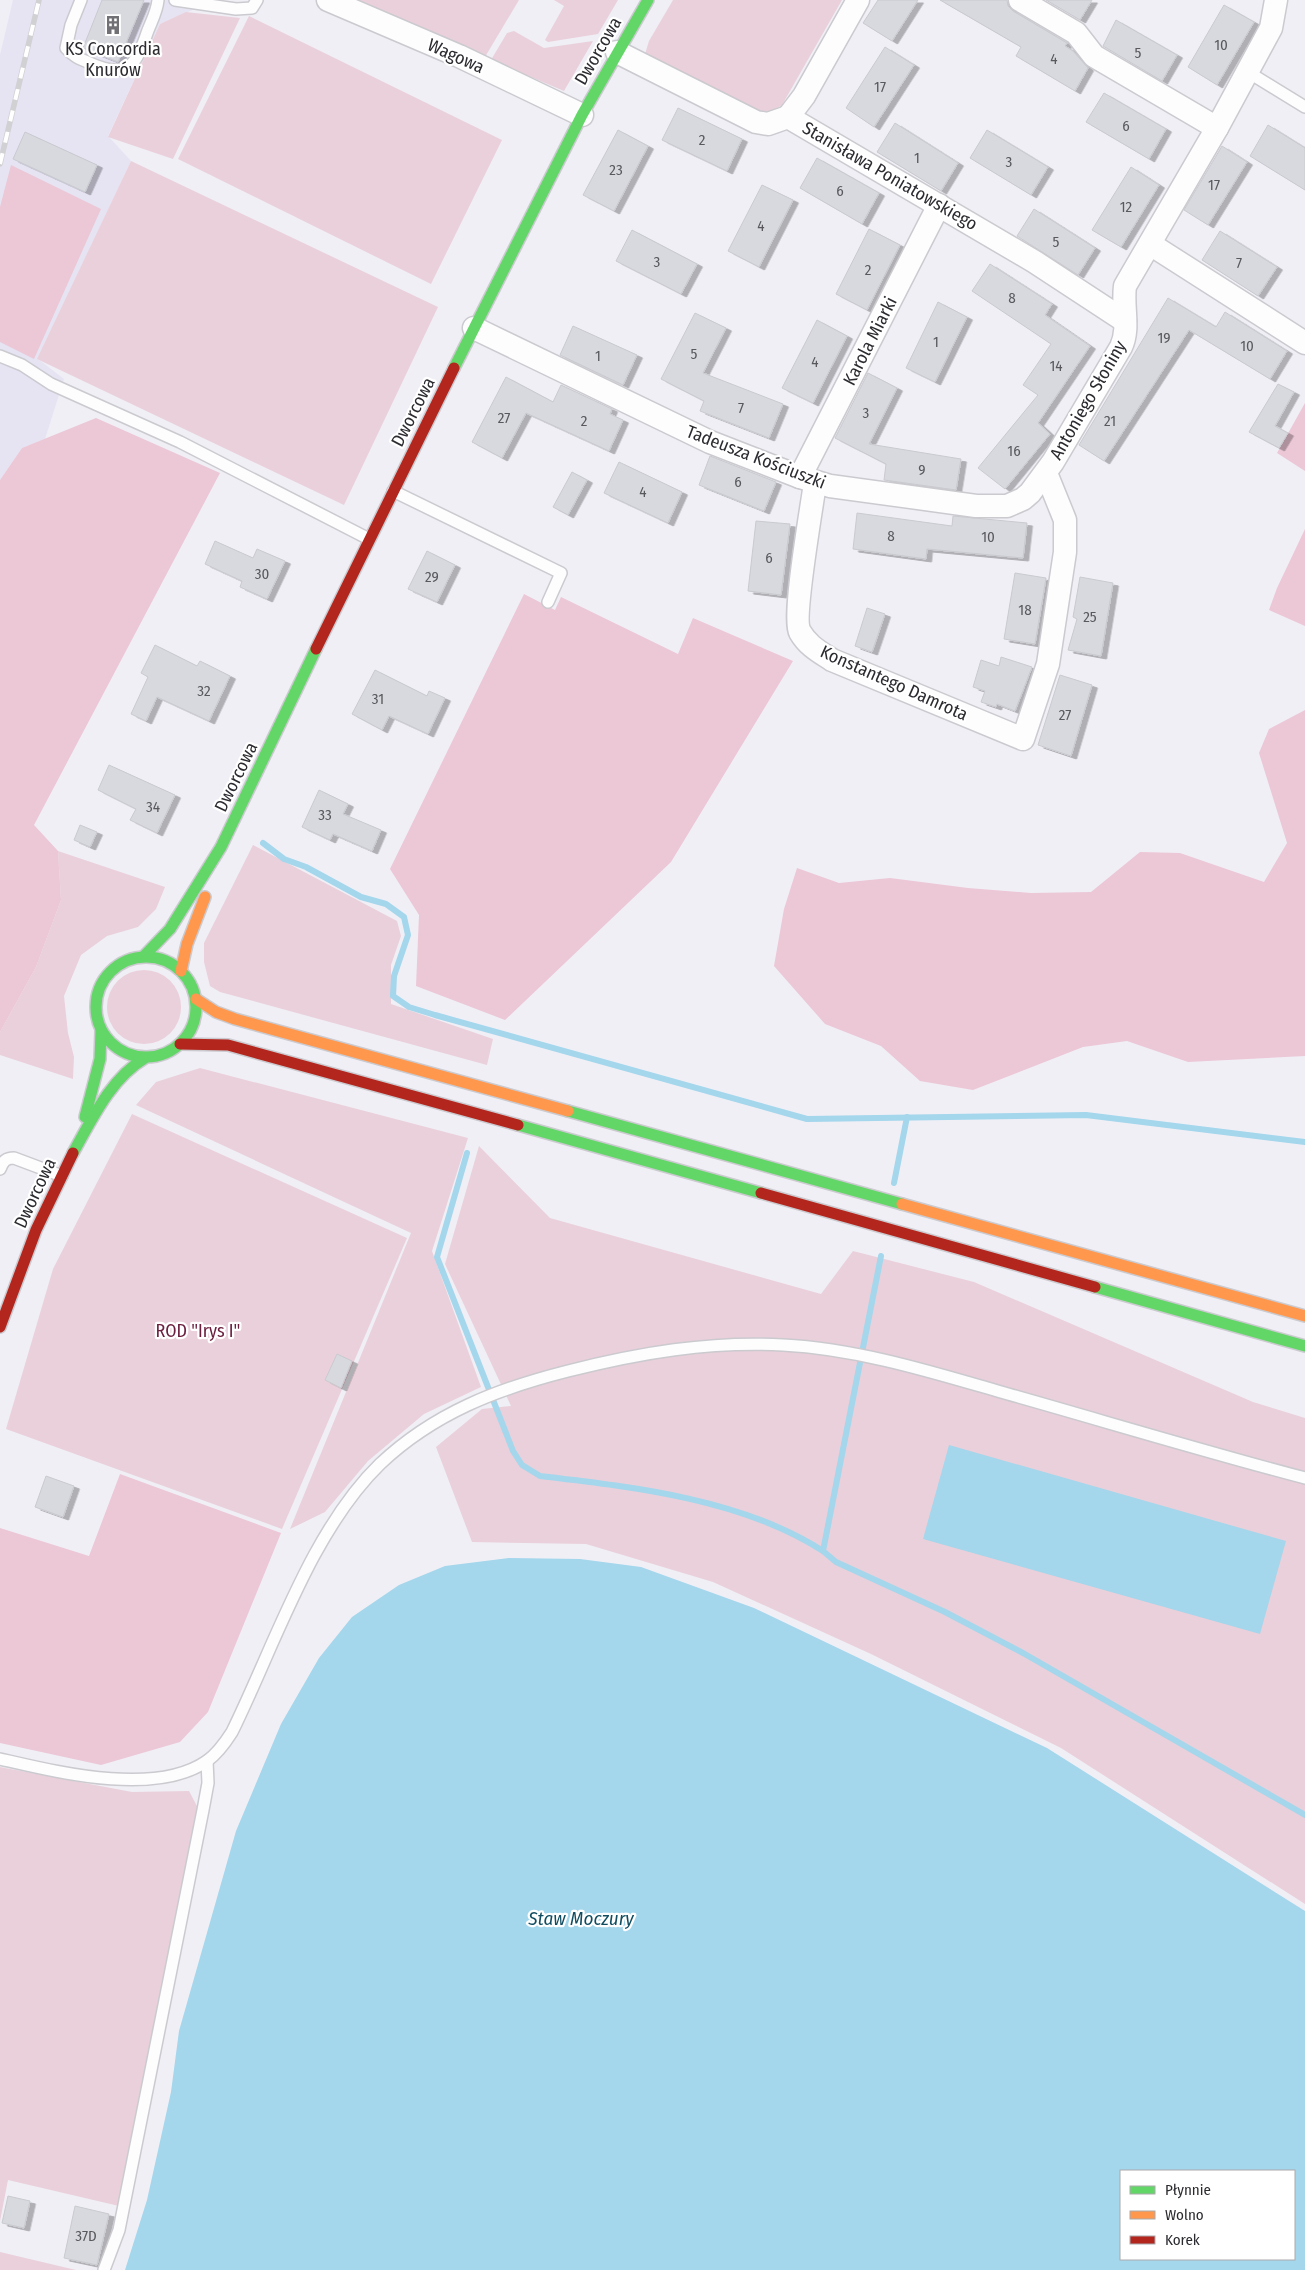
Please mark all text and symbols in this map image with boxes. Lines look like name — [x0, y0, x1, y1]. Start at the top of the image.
street label: Dworcowa — [570, 13, 626, 89]
building icon: KS Concordia Knurów — [102, 14, 124, 36]
street label: Wagowa — [424, 34, 488, 78]
house number: 10 — [1214, 36, 1228, 54]
place label: KS Concordia Knurów — [65, 38, 161, 81]
house number: 5 — [1135, 44, 1142, 62]
house number: 4 — [1050, 50, 1058, 68]
house number: 17 — [874, 78, 886, 96]
street label: Stanisława Poniatowskiego — [798, 117, 982, 235]
house number: 6 — [1122, 117, 1130, 135]
house number: 2 — [699, 131, 706, 149]
house number: 1 — [914, 149, 920, 167]
house number: 3 — [1006, 153, 1013, 171]
house number: 23 — [609, 161, 623, 179]
house number: 17 — [1208, 176, 1220, 194]
house number: 6 — [836, 182, 844, 200]
house number: 12 — [1120, 198, 1133, 216]
house number: 4 — [757, 217, 765, 235]
house number: 5 — [1053, 233, 1060, 251]
house number: 3 — [654, 253, 661, 271]
house number: 7 — [1236, 254, 1242, 272]
house number: 2 — [865, 261, 872, 279]
house number: 8 — [1008, 289, 1016, 307]
street label: Karola Miarki — [838, 293, 902, 389]
house number: 19 — [1157, 329, 1171, 347]
house number: 1 — [933, 333, 939, 351]
street label: Antoniego Słoniny — [1045, 337, 1131, 463]
house number: 10 — [1240, 337, 1254, 355]
house number: 5 — [691, 345, 698, 363]
house number: 1 — [595, 347, 601, 365]
house number: 4 — [811, 353, 819, 371]
house number: 14 — [1049, 357, 1063, 375]
street label: Dworcowa — [386, 374, 440, 450]
house number: 7 — [738, 399, 744, 417]
house number: 3 — [863, 404, 870, 422]
house number: 27 — [498, 409, 510, 427]
house number: 2 — [581, 412, 588, 430]
house number: 21 — [1104, 412, 1116, 430]
street label: Tadeusza Kościuszki — [683, 420, 829, 494]
house number: 16 — [1007, 442, 1021, 460]
house number: 9 — [918, 461, 926, 479]
house number: 6 — [734, 473, 742, 491]
house number: 4 — [639, 483, 647, 501]
house number: 8 — [887, 527, 895, 545]
house number: 10 — [981, 528, 995, 546]
house number: 6 — [765, 549, 773, 567]
house number: 30 — [255, 565, 269, 583]
house number: 29 — [425, 568, 439, 586]
house number: 18 — [1018, 601, 1032, 619]
house number: 25 — [1083, 608, 1097, 626]
street label: Konstantego Damrota — [817, 641, 971, 725]
house number: 32 — [197, 682, 211, 700]
house number: 31 — [372, 690, 384, 708]
house number: 27 — [1059, 706, 1071, 724]
street label: Dworcowa — [210, 738, 262, 815]
house number: 34 — [146, 798, 160, 816]
house number: 33 — [318, 806, 332, 824]
street label: Dworcowa — [9, 1154, 61, 1232]
park label: ROD "Irys I" — [156, 1320, 240, 1342]
water label: Staw Moczury — [527, 1907, 634, 1930]
legend — [1120, 2170, 1295, 2260]
text: Płynnie — [1165, 2181, 1211, 2199]
text: Wolno — [1165, 2206, 1204, 2224]
house number: 37D — [75, 2227, 97, 2245]
text: Korek — [1165, 2231, 1200, 2249]

